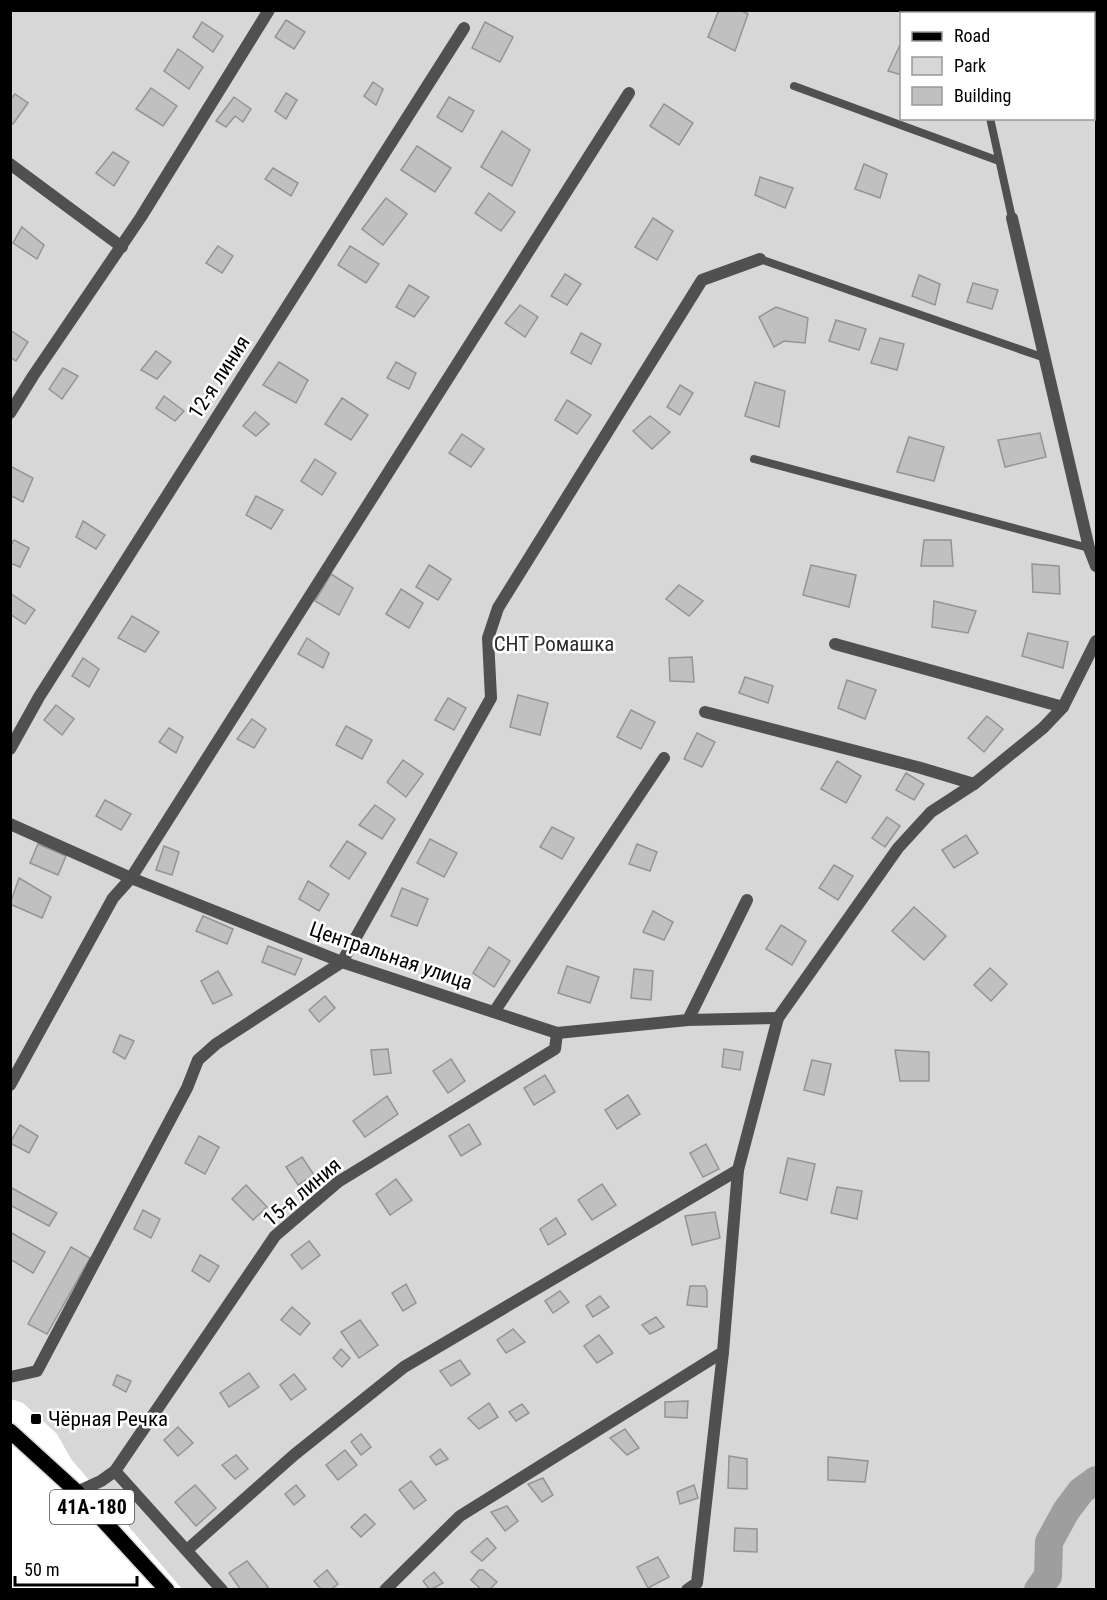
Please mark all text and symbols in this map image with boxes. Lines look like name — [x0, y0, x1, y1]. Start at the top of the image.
legend — [900, 12, 1095, 120]
text: Road — [954, 25, 990, 46]
text: Park — [954, 55, 986, 76]
text: Building — [954, 85, 1011, 106]
street label: 12-я линия — [183, 331, 255, 423]
park label: СНТ Ромашка — [494, 632, 614, 656]
street label: Центральная улица — [306, 917, 476, 995]
street label: 15-я линия — [258, 1153, 346, 1231]
place label: Чёрная Речка — [48, 1407, 168, 1431]
marker: Чёрная Речка — [29, 1412, 43, 1426]
road number: 41А-180 — [50, 1490, 134, 1524]
scale bar — [15, 1549, 136, 1587]
text: 50 m — [24, 1559, 59, 1580]

